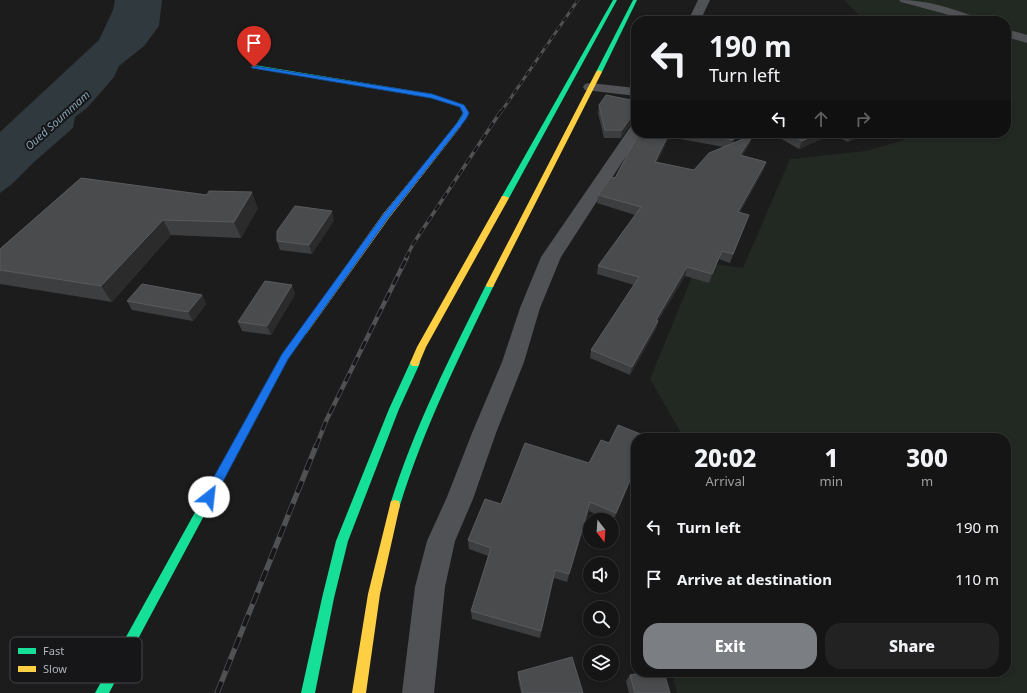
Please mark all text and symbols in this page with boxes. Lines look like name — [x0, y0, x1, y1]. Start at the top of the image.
pin — [237, 26, 271, 67]
text: 190 m — [709, 27, 792, 65]
icon: arrive — [243, 32, 265, 54]
icon: left — [643, 32, 695, 84]
text: Turn left — [709, 63, 780, 87]
water label: Oued Soummam — [21, 87, 93, 153]
icon: left — [768, 108, 790, 130]
icon: ahead — [810, 108, 832, 130]
icon: right — [852, 108, 874, 130]
text: 20:02 — [694, 441, 756, 474]
text: 1 — [824, 441, 838, 474]
text: 300 — [906, 441, 948, 474]
text: Arrival — [705, 472, 745, 490]
text: min — [820, 472, 843, 490]
text: m — [921, 472, 933, 490]
position arrow — [188, 476, 230, 518]
north arrow — [583, 513, 619, 549]
map controls — [583, 513, 619, 681]
icon: left — [643, 516, 665, 538]
text: Turn left — [677, 517, 741, 537]
text: 190 m — [955, 517, 999, 537]
button: sound — [583, 557, 619, 593]
icon: arrive — [643, 568, 665, 590]
text: Arrive at destination — [677, 569, 832, 589]
text: 110 m — [955, 569, 999, 589]
button: search — [583, 601, 619, 637]
button: Exit — [643, 623, 817, 669]
button: Share — [825, 623, 999, 669]
legend — [10, 637, 142, 683]
text: Fast — [43, 643, 64, 658]
button: layers — [583, 645, 619, 681]
text: Slow — [43, 661, 67, 676]

